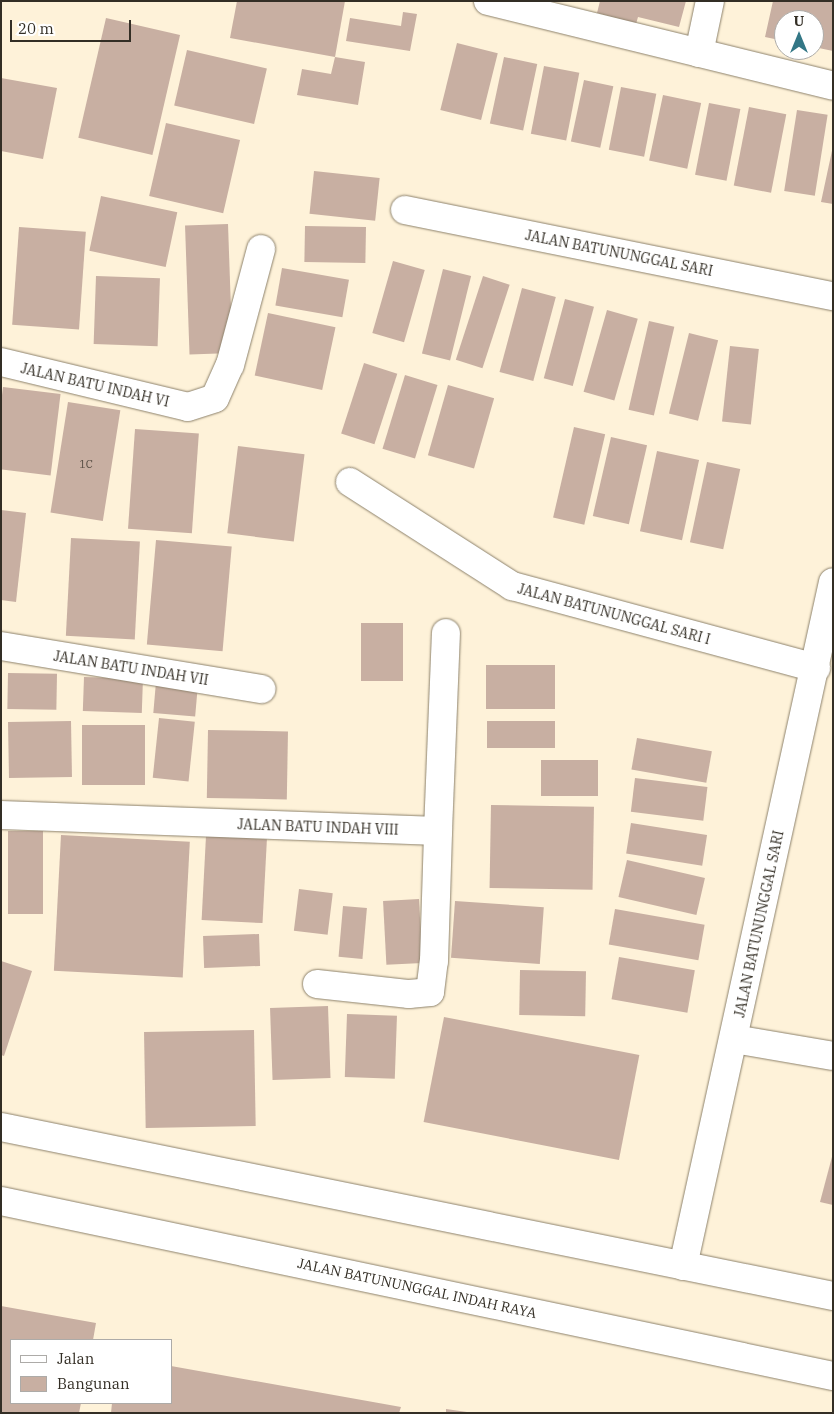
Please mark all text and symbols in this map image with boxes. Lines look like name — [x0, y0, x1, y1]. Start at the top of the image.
scale bar — [12, 10, 134, 42]
north arrow — [774, 10, 824, 60]
text: U — [794, 12, 804, 30]
text: 20 m — [18, 19, 54, 38]
street label: JALAN BATUNUNGGAL SARI — [524, 227, 714, 279]
street label: JALAN BATU INDAH VI — [19, 360, 171, 410]
house number: 1C — [79, 457, 93, 471]
street label: JALAN BATUNUNGGAL SARI I — [516, 580, 712, 648]
street label: JALAN BATU INDAH VII — [52, 647, 210, 689]
street label: JALAN BATU INDAH VIII — [237, 816, 399, 838]
street label: JALAN BATUNUNGGAL SARI — [731, 829, 787, 1019]
street label: JALAN BATUNUNGGAL INDAH RAYA — [296, 1254, 538, 1322]
legend — [10, 1339, 172, 1404]
text: Jalan — [57, 1349, 94, 1368]
text: Bangunan — [57, 1374, 130, 1393]

